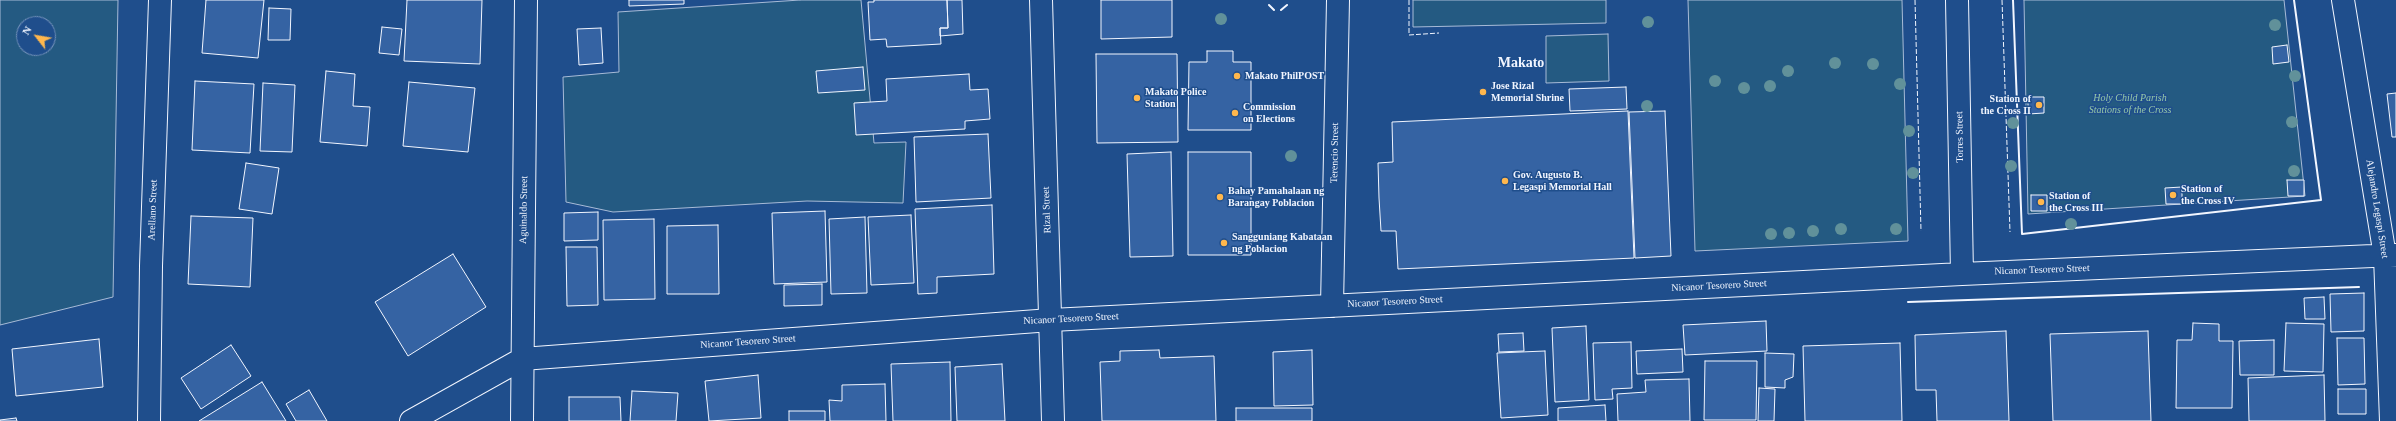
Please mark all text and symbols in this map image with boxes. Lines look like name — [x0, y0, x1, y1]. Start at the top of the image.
north arrow — [16, 16, 56, 56]
text: N — [19, 24, 34, 37]
district label: Makato — [1498, 55, 1544, 71]
place label: Makato PhilPOST — [1245, 70, 1324, 82]
marker: Makato PhilPOST — [1232, 71, 1242, 81]
place label: Jose Rizal Memorial Shrine — [1491, 80, 1564, 104]
place label: Makato Police Station — [1145, 86, 1206, 110]
marker: Jose Rizal Memorial Shrine — [1478, 87, 1488, 97]
park label: Holy Child Parish Stations of the Cross — [2089, 92, 2171, 116]
marker: Makato Police Station — [1132, 93, 1142, 103]
place label: Station of the Cross II — [1981, 93, 2031, 116]
marker: Station of the Cross II — [2034, 100, 2044, 110]
place label: Commission on Elections — [1243, 101, 1296, 124]
marker: Commission on Elections — [1230, 108, 1240, 118]
street label: Torres Street — [1954, 111, 1966, 163]
street label: Terencio Street — [1328, 123, 1342, 183]
street label: Alejandro Legaspi Street — [2363, 159, 2391, 259]
place label: Gov. Augusto B. Legaspi Memorial Hall — [1513, 169, 1612, 192]
street label: Aguinaldo Street — [517, 176, 531, 244]
marker: Gov. Augusto B. Legaspi Memorial Hall — [1500, 176, 1510, 186]
street label: Arellano Street — [146, 179, 160, 241]
place label: Station of the Cross IV — [2181, 183, 2235, 206]
place label: Bahay Pamahalaan ng Barangay Poblacion — [1228, 185, 1324, 208]
street label: Rizal Street — [1040, 186, 1054, 234]
place label: Station of the Cross III — [2049, 190, 2103, 214]
marker: Station of the Cross IV — [2168, 190, 2178, 200]
marker: Bahay Pamahalaan ng Barangay Poblacion — [1215, 192, 1225, 202]
marker: Station of the Cross III — [2036, 197, 2046, 207]
place label: Sangguniang Kabataan ng Poblacion — [1232, 231, 1332, 254]
marker: Sangguniang Kabataan ng Poblacion — [1219, 238, 1229, 248]
street label: Nicanor Tesorero Street — [1994, 262, 2090, 278]
street label: Nicanor Tesorero Street — [1671, 278, 1767, 294]
street label: Nicanor Tesorero Street — [1347, 294, 1443, 310]
street label: Nicanor Tesorero Street — [1023, 311, 1119, 327]
street label: Nicanor Tesorero Street — [700, 333, 796, 351]

